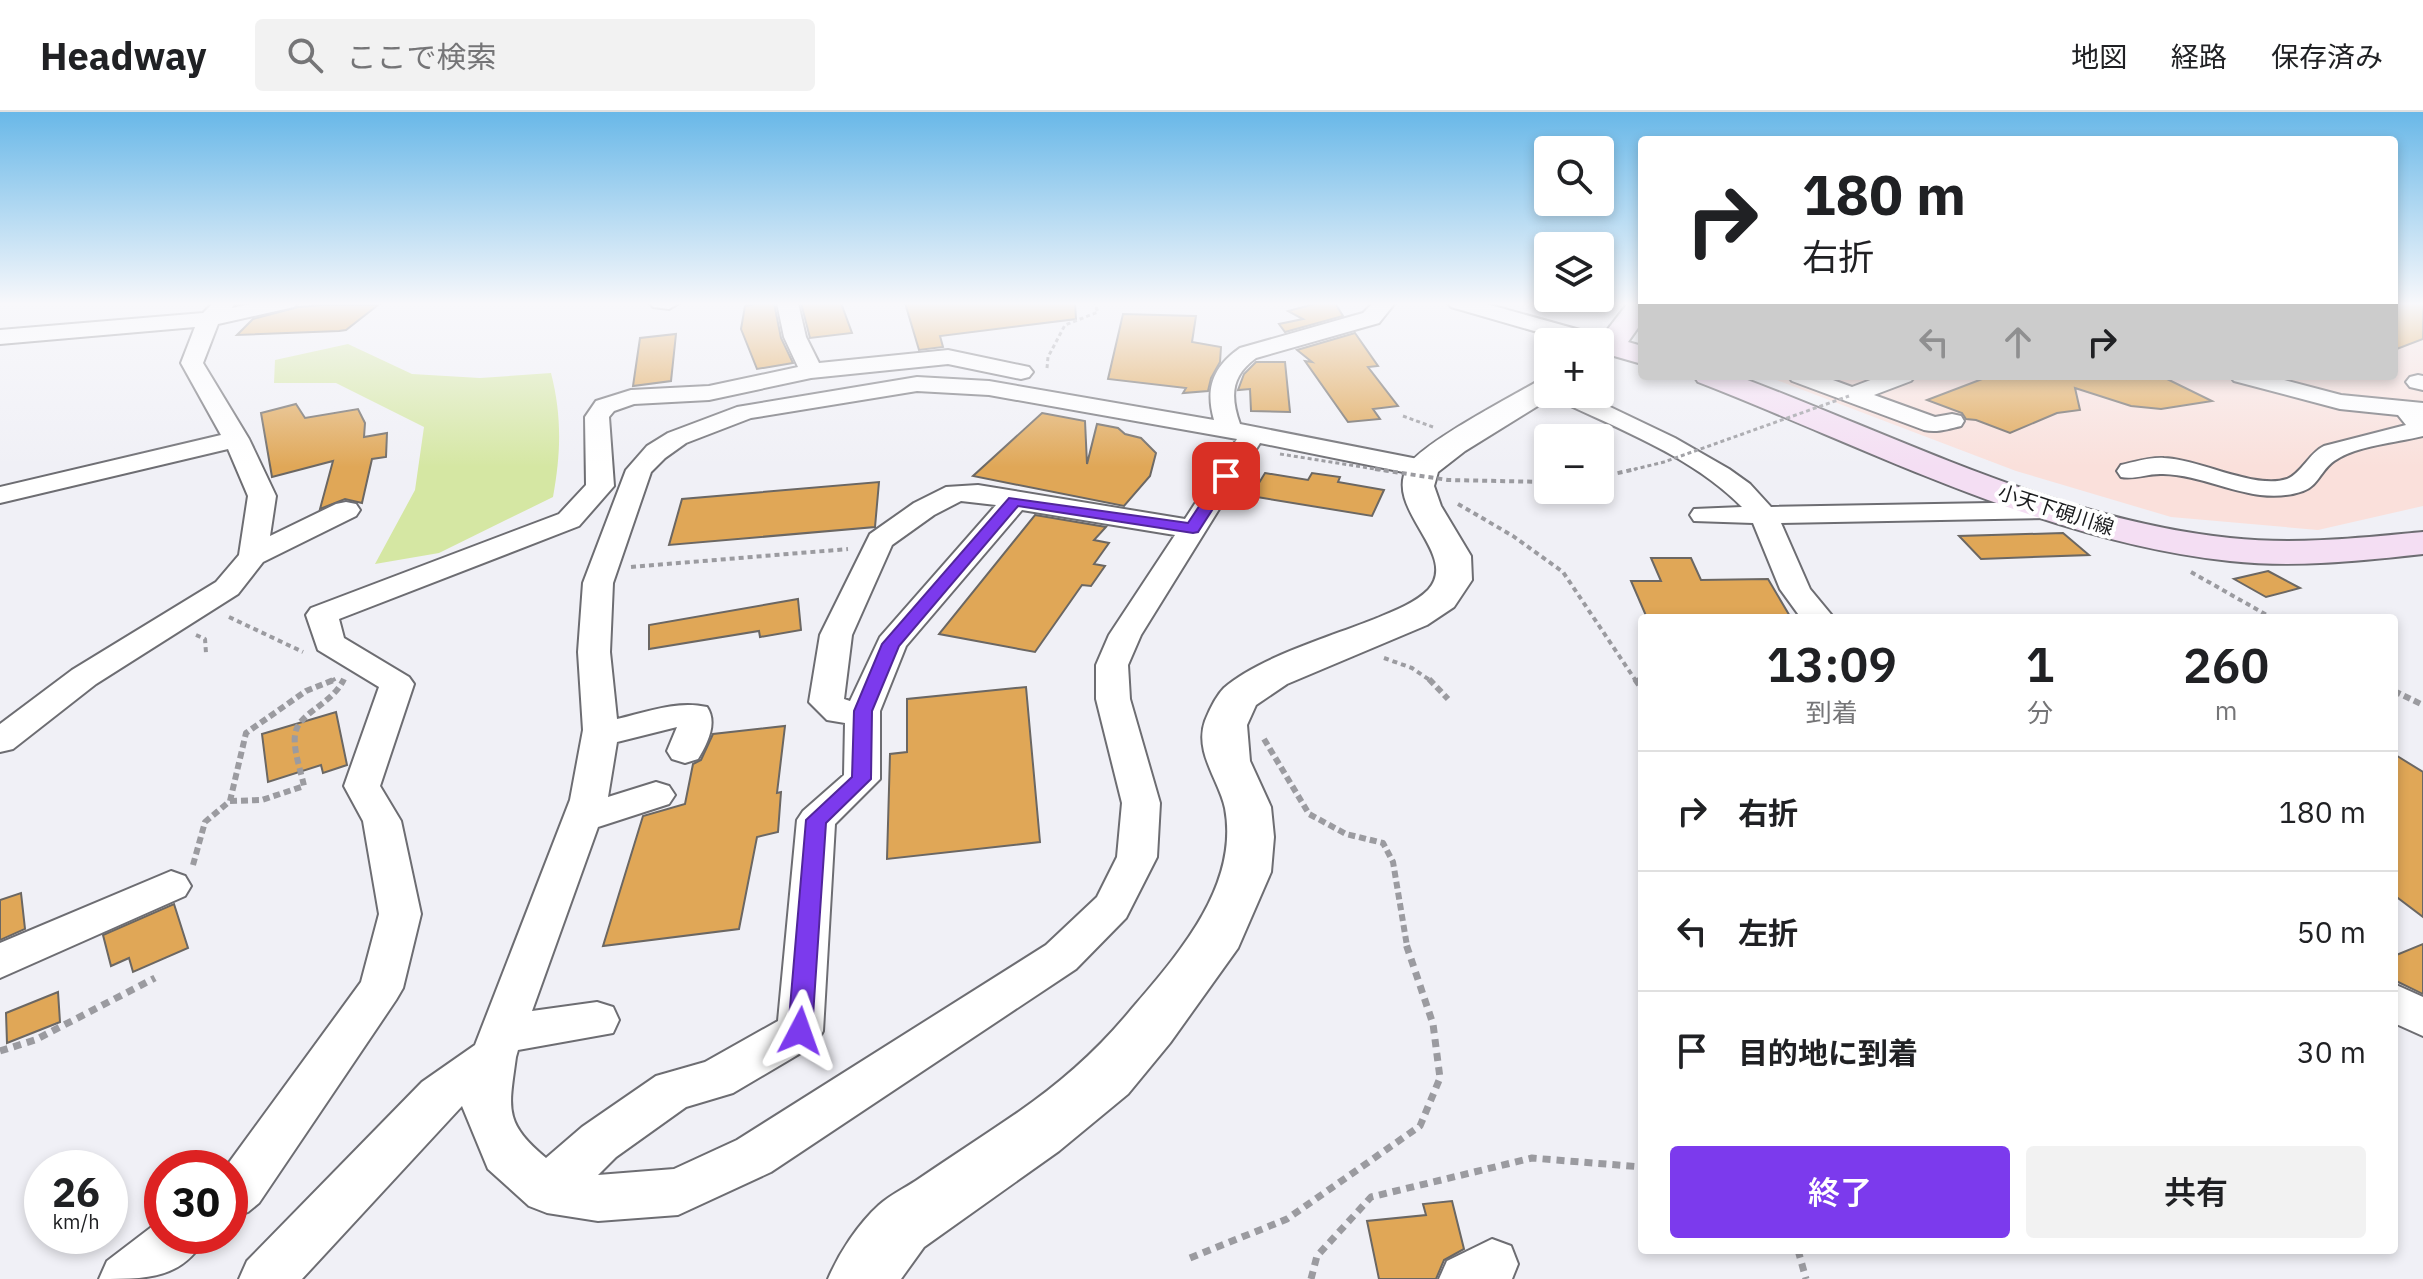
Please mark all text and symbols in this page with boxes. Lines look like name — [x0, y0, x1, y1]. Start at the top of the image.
search box — [255, 19, 815, 91]
text: Headway — [40, 31, 207, 80]
icon: search — [283, 33, 327, 77]
text: ここで検索 — [347, 37, 497, 76]
text: 地図 — [2071, 38, 2127, 75]
text: 経路 — [2171, 38, 2227, 75]
text: 保存済み — [2271, 38, 2383, 75]
map controls — [1534, 136, 1614, 504]
button: search — [1534, 136, 1614, 216]
text: 180 m — [1802, 158, 1966, 230]
icon: right — [1670, 168, 1774, 272]
button: layers — [1534, 232, 1614, 312]
text: 右折 — [1802, 233, 1874, 280]
icon: left — [1912, 320, 1956, 364]
icon: ahead — [1996, 320, 2040, 364]
icon: right — [2080, 320, 2124, 364]
button: + — [1534, 328, 1614, 408]
button: − — [1534, 424, 1614, 504]
pin — [1192, 442, 1260, 510]
icon: arrive — [1204, 454, 1248, 498]
street label: 小天下硯川線 — [1995, 478, 2117, 541]
text: 13:09 — [1767, 633, 1897, 695]
text: 1 — [2026, 633, 2054, 695]
text: 260 — [2183, 634, 2269, 696]
text: m — [2215, 693, 2238, 727]
text: 到着 — [1806, 695, 1858, 729]
text: 分 — [2027, 695, 2053, 729]
icon: right — [1670, 789, 1714, 833]
text: 180 m — [2279, 792, 2366, 831]
text: 右折 — [1738, 793, 1798, 832]
icon: left — [1670, 909, 1714, 953]
text: 50 m — [2297, 912, 2366, 951]
text: 左折 — [1738, 913, 1798, 952]
position arrow — [758, 989, 842, 1073]
icon: arrive — [1670, 1029, 1714, 1073]
text: 30 m — [2297, 1032, 2366, 1071]
text: 目的地に到着 — [1738, 1033, 1918, 1072]
button: 終了 — [1670, 1146, 2010, 1238]
button: 共有 — [2026, 1146, 2366, 1238]
speed limit sign: 30 — [144, 1150, 248, 1254]
text: 26 — [52, 1166, 100, 1218]
text: km/h — [52, 1208, 100, 1235]

